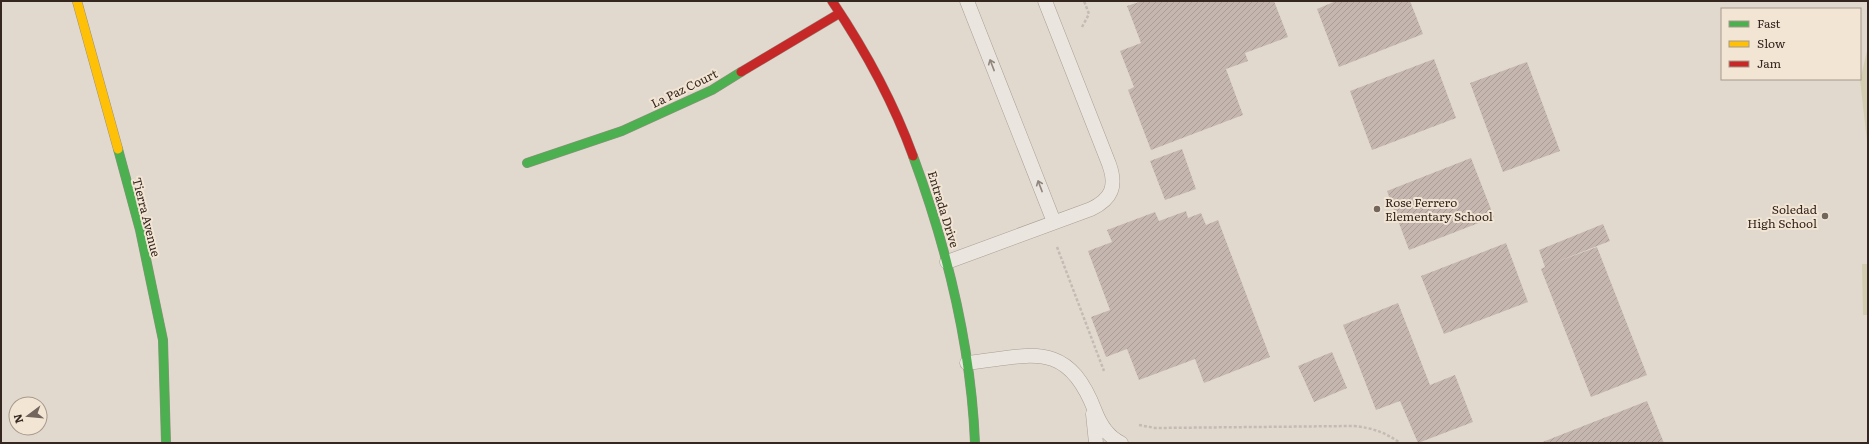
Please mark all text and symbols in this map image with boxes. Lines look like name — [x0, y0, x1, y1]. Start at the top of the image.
legend — [1721, 8, 1861, 80]
text: Fast — [1757, 14, 1781, 32]
text: Slow — [1757, 34, 1786, 52]
text: Jam — [1757, 54, 1782, 72]
one-way arrow — [988, 59, 996, 71]
street label: La Paz Court — [648, 64, 720, 112]
street label: Entrada Drive — [924, 168, 964, 250]
street label: Tierra Avenue — [128, 175, 166, 259]
one-way arrow — [1035, 180, 1043, 192]
place label: Rose Ferrero Elementary School — [1385, 193, 1493, 225]
place label: Soledad High School — [1747, 200, 1818, 232]
marker: Rose Ferrero Elementary School — [1372, 204, 1382, 214]
marker: Soledad High School — [1820, 211, 1830, 221]
north arrow — [8, 396, 48, 436]
text: N — [8, 412, 26, 426]

